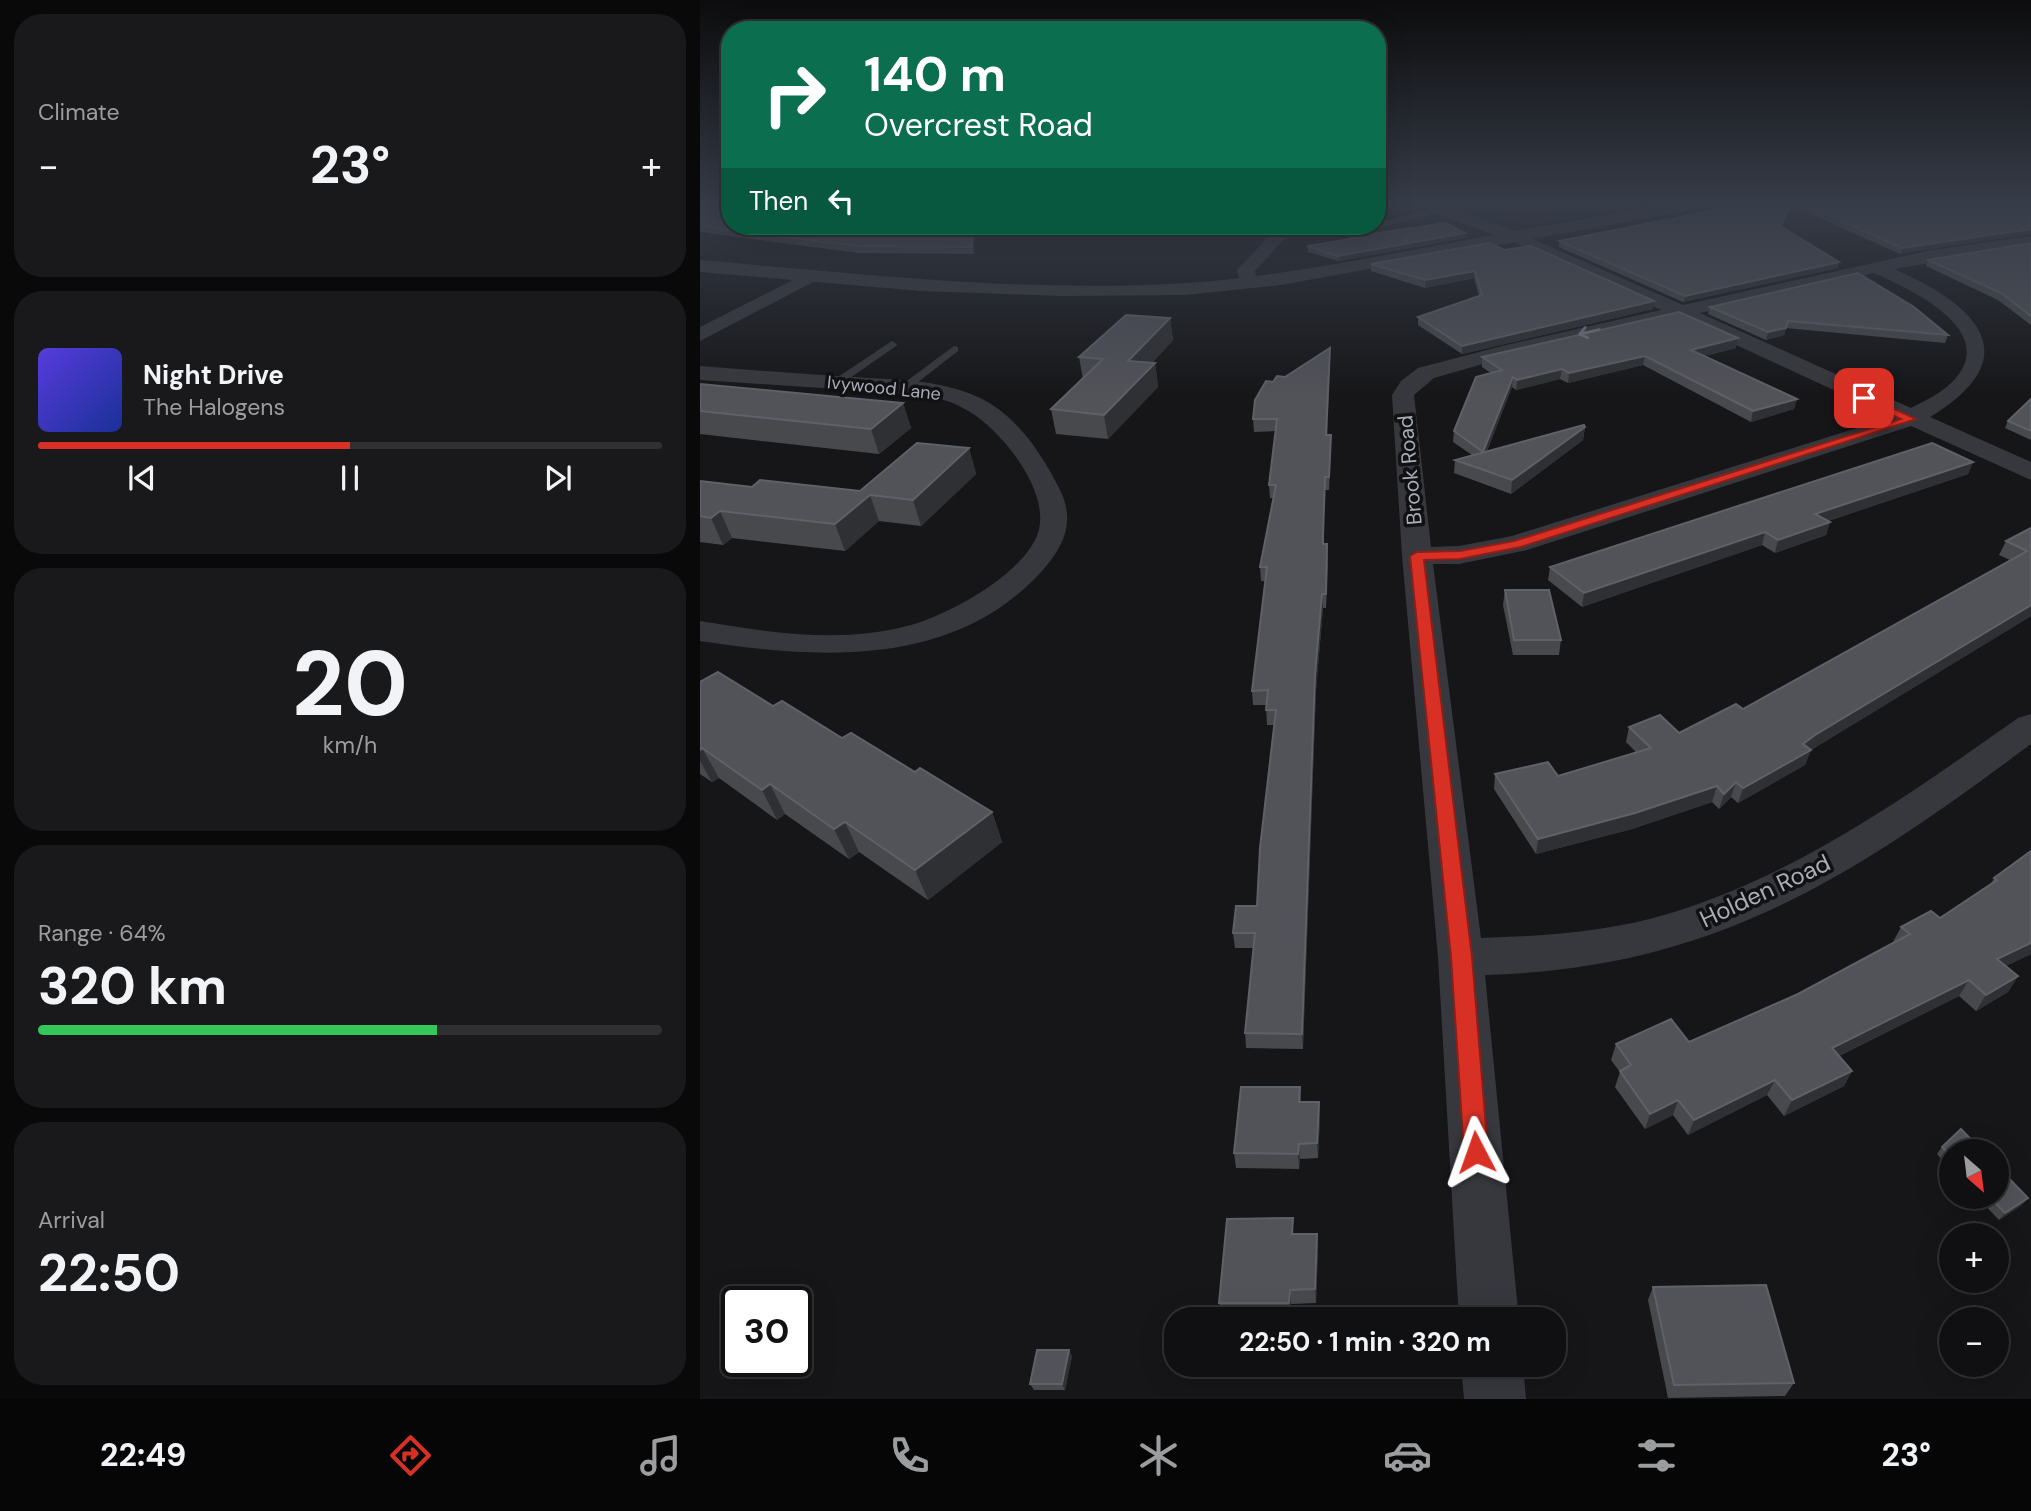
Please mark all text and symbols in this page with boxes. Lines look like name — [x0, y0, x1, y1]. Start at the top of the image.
text: 140 m — [864, 42, 1006, 106]
icon: right — [749, 49, 840, 140]
text: Climate — [38, 97, 120, 127]
text: Overcrest Road — [864, 104, 1093, 146]
text: 23° — [310, 131, 390, 199]
text: − — [38, 141, 59, 191]
text: + — [641, 141, 662, 191]
icon: left — [822, 182, 860, 220]
text: Then — [749, 184, 808, 218]
one-way arrow — [1578, 326, 1601, 340]
text: Night Drive — [143, 358, 284, 392]
pin — [1834, 368, 1894, 428]
street label: Ivywood Lane — [826, 370, 942, 406]
icon: arrive — [1845, 379, 1883, 417]
text: The Halogens — [143, 392, 285, 422]
street label: Brook Road — [1391, 414, 1429, 526]
icon: previous — [123, 459, 161, 497]
icon: pause — [331, 459, 369, 497]
icon: next — [539, 459, 577, 497]
text: 20 — [292, 625, 408, 743]
text: km/h — [323, 730, 377, 760]
street label: Holden Road — [1695, 847, 1835, 934]
text: Range · 64% — [38, 918, 166, 948]
text: 320 km — [38, 952, 227, 1020]
position arrow — [1439, 1115, 1513, 1189]
north arrow — [1939, 1139, 2009, 1209]
map controls — [1939, 1139, 2009, 1377]
text: Arrival — [38, 1205, 105, 1235]
button: + — [1939, 1223, 2009, 1293]
text: 22:50 — [38, 1239, 180, 1307]
speed limit sign: 30 — [721, 1286, 812, 1377]
button: − — [1939, 1307, 2009, 1377]
text: 22:50 · 1 min · 320 m — [1239, 1325, 1491, 1359]
icon: directions — [386, 1431, 435, 1480]
icon: music — [636, 1431, 685, 1480]
icon: phone — [885, 1431, 934, 1480]
icon: climate — [1134, 1431, 1183, 1480]
icon: car — [1383, 1431, 1432, 1480]
icon: filters — [1632, 1431, 1681, 1480]
text: 22:49 — [100, 1434, 186, 1476]
text: 23° — [1881, 1434, 1931, 1476]

